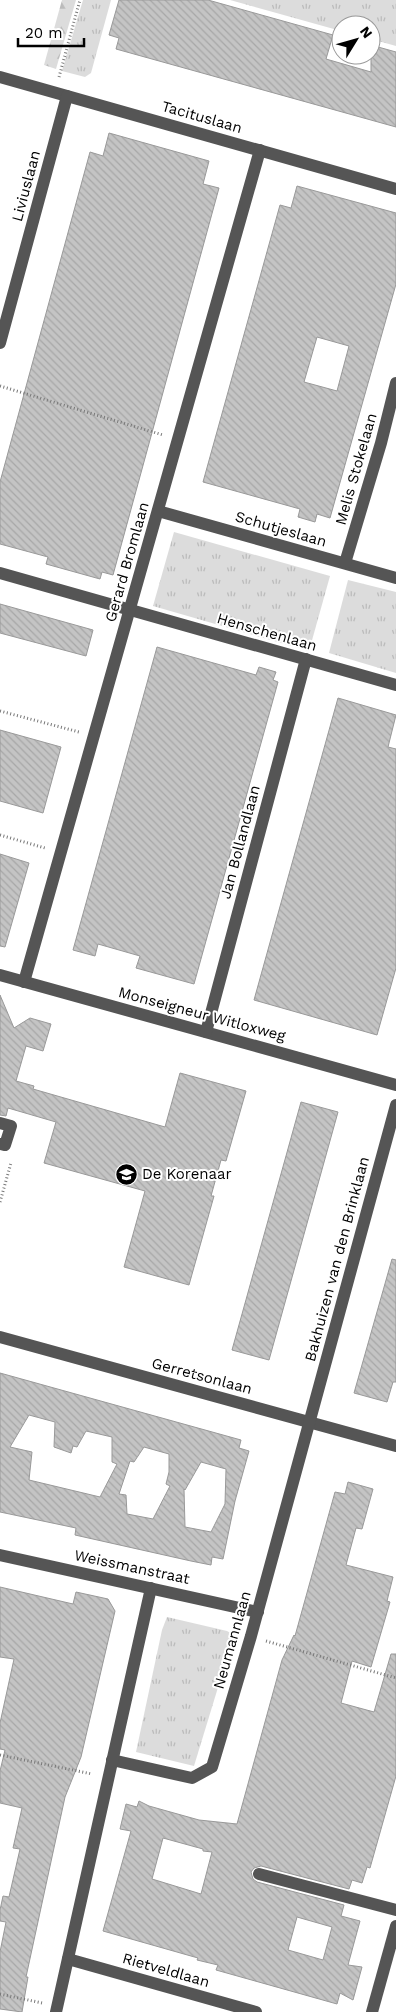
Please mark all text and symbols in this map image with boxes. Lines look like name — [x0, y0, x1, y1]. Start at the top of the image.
scale bar — [18, 15, 84, 47]
north arrow — [331, 15, 381, 65]
text: N — [357, 23, 376, 41]
text: 20 m — [25, 24, 63, 42]
street label: Tacituslaan — [160, 97, 244, 137]
street label: Liviuslaan — [8, 149, 44, 223]
street label: Melis Stokelaan — [331, 411, 381, 527]
street label: Gerard Bromlaan — [101, 500, 153, 624]
street label: Schutjeslaan — [233, 507, 329, 551]
street label: Henschenlaan — [215, 609, 319, 655]
street label: Jan Bollandlaan — [216, 783, 264, 901]
street label: Monseigneur Witloxweg — [117, 983, 287, 1045]
street label: Bakhuizen van den Brinklaan — [301, 1155, 373, 1363]
school or university icon: De Korenaar — [114, 1162, 138, 1186]
place label: De Korenaar — [142, 1165, 232, 1183]
street label: Gerretsonlaan — [150, 1354, 254, 1398]
street label: Weissmanstraat — [73, 1546, 192, 1588]
street label: Neumannlaan — [209, 1589, 255, 1691]
street label: Rietveldlaan — [120, 1949, 212, 1991]

